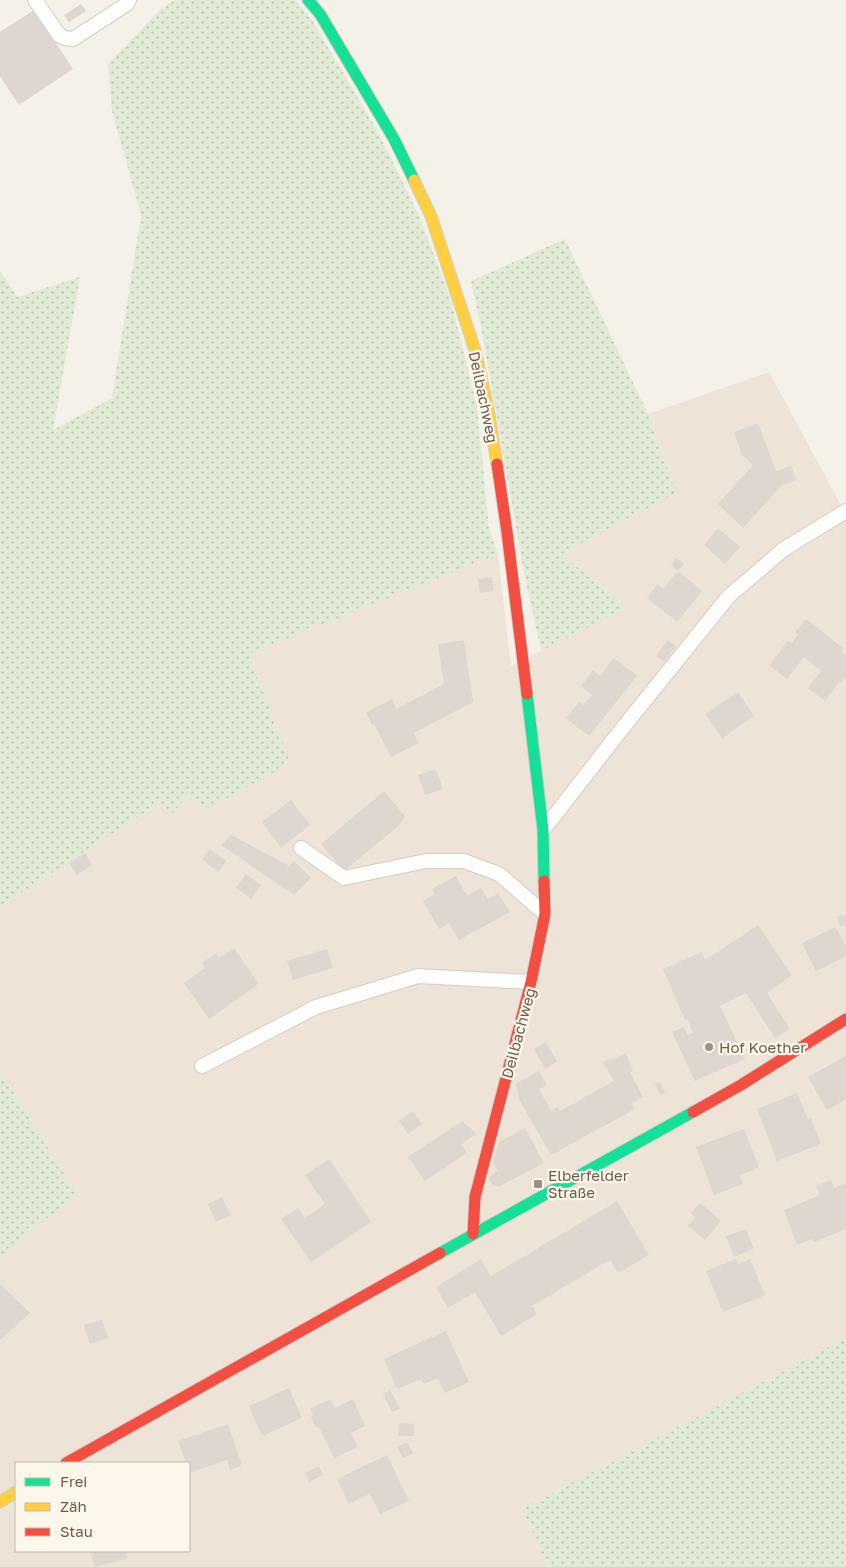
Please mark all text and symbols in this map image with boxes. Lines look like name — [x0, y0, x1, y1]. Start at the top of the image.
street label: Deilbachweg — [466, 350, 502, 444]
street label: Deilbachweg — [497, 986, 539, 1080]
place label: Hof Koether — [719, 1038, 806, 1056]
marker: Hof Koether — [703, 1041, 715, 1053]
place label: Elberfelder Straße — [548, 1166, 629, 1201]
marker: Elberfelder Straße — [532, 1178, 544, 1190]
legend — [15, 1462, 190, 1552]
text: Frei — [60, 1472, 87, 1490]
text: Zäh — [60, 1497, 87, 1515]
text: Stau — [60, 1522, 93, 1540]

